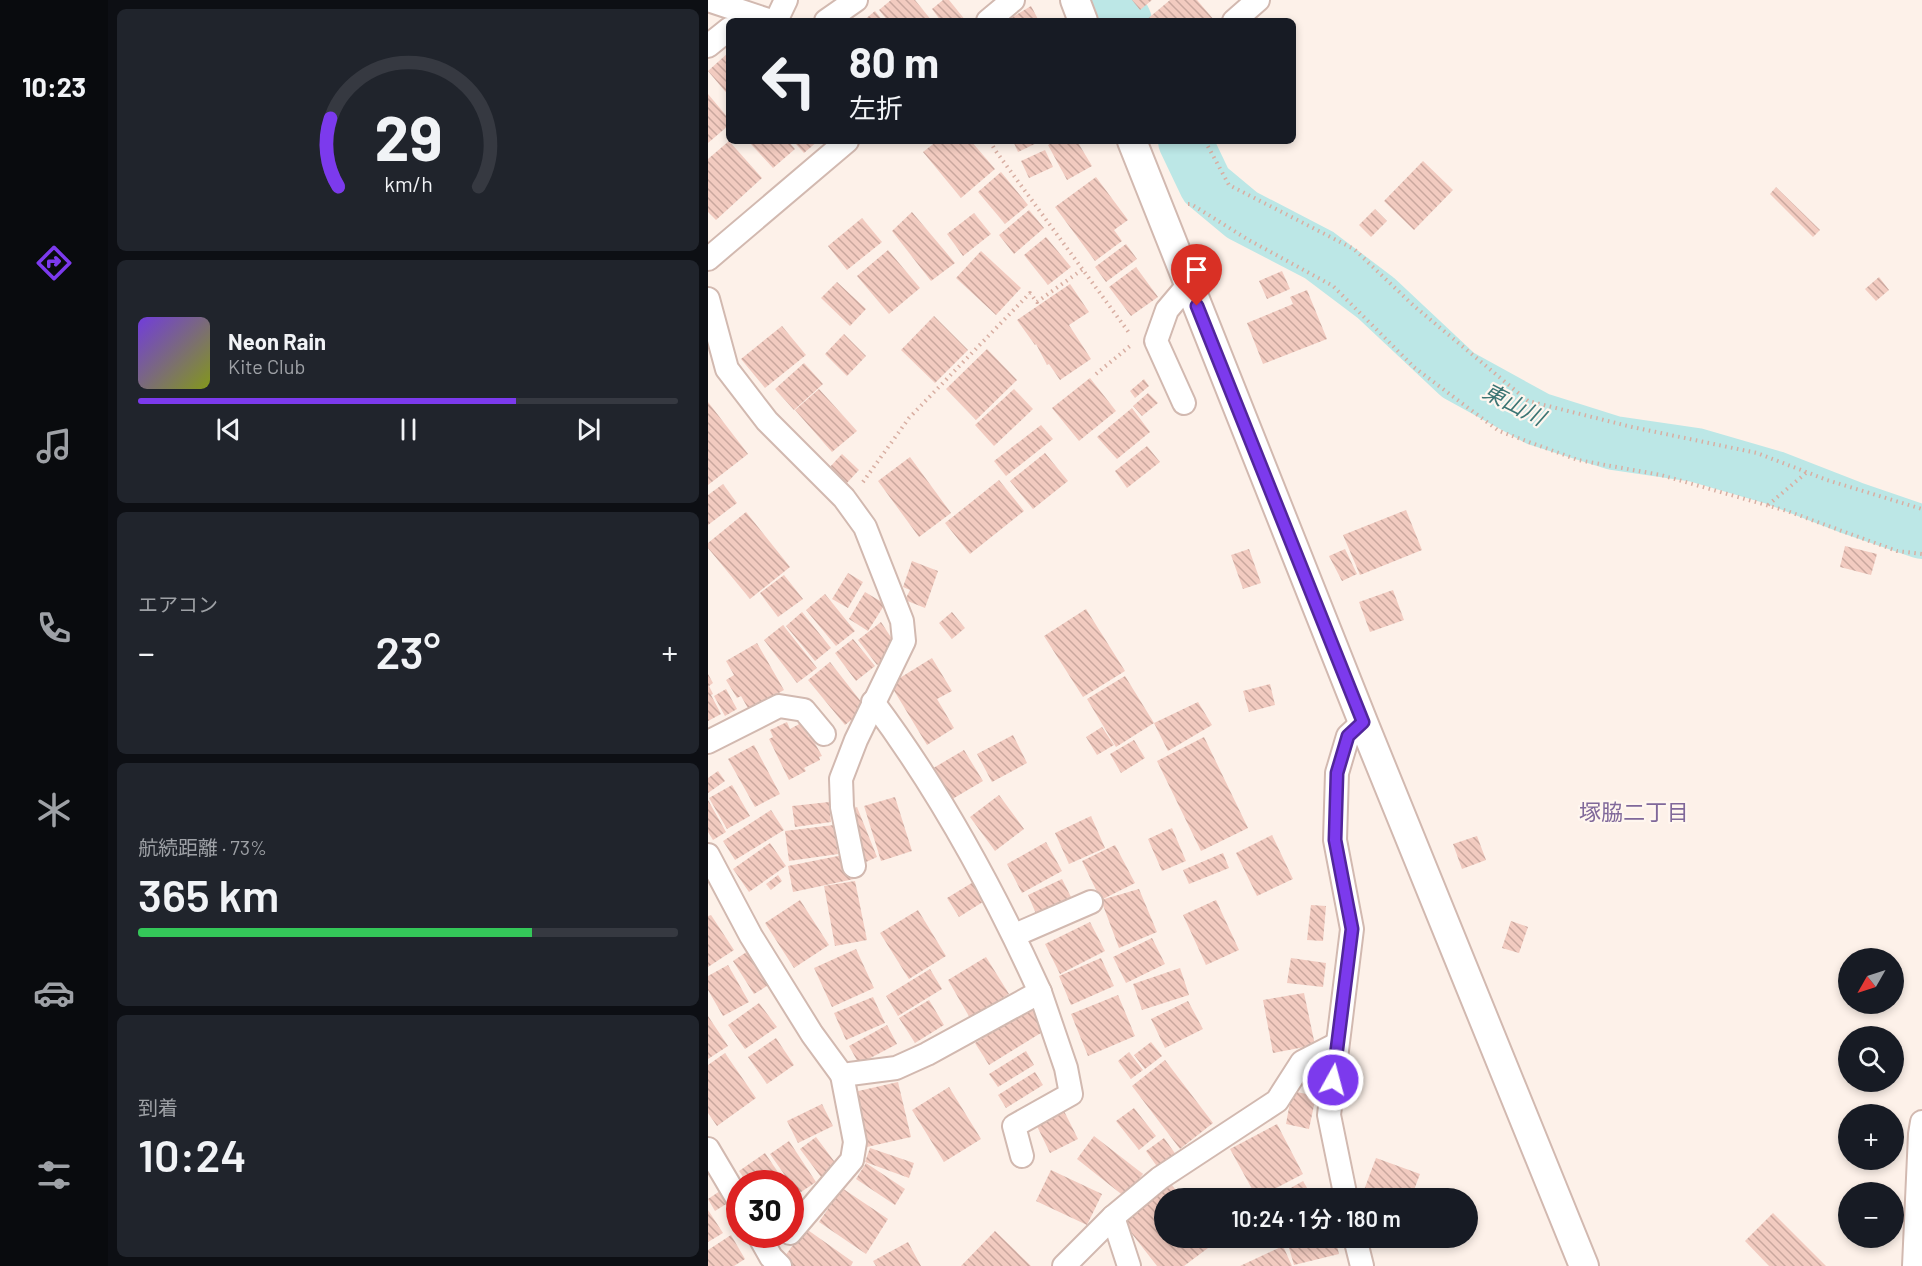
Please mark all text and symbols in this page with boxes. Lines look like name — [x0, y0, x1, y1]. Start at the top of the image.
text: 80 m — [849, 36, 939, 86]
icon: left — [750, 42, 828, 120]
text: 10:23 — [22, 70, 86, 102]
text: 左折 — [849, 91, 903, 123]
text: 29 — [374, 99, 442, 173]
text: km/h — [384, 172, 432, 197]
icon: directions — [33, 242, 75, 284]
pin — [1171, 244, 1222, 306]
icon: arrive — [1180, 253, 1213, 286]
text: Neon Rain — [228, 328, 326, 354]
text: Kite Club — [228, 354, 305, 378]
water label: 東山川 — [1479, 377, 1552, 431]
icon: previous — [212, 413, 245, 446]
icon: pause — [392, 413, 425, 446]
icon: next — [572, 413, 605, 446]
icon: music — [33, 425, 75, 467]
text: エアコン — [138, 592, 218, 616]
icon: phone — [33, 607, 75, 649]
text: 23° — [375, 624, 441, 678]
text: − — [138, 632, 155, 672]
text: + — [662, 632, 678, 672]
icon: climate — [33, 789, 75, 831]
district label: 塚脇二丁目 — [1579, 798, 1689, 824]
text: 航続距離 · 73% — [138, 835, 267, 859]
text: 365 km — [138, 867, 279, 921]
north arrow — [1838, 948, 1904, 1014]
map controls — [1838, 948, 1904, 1248]
icon: car — [33, 972, 75, 1014]
button: search — [1838, 1026, 1904, 1092]
position arrow — [1301, 1048, 1365, 1112]
text: 到着 — [138, 1095, 178, 1119]
button: + — [1838, 1104, 1904, 1170]
text: 10:24 — [138, 1127, 247, 1181]
icon: filters — [33, 1154, 75, 1196]
speed limit sign: 30 — [726, 1170, 804, 1248]
button: − — [1838, 1182, 1904, 1248]
text: 10:24 · 1 分 · 180 m — [1231, 1205, 1401, 1231]

